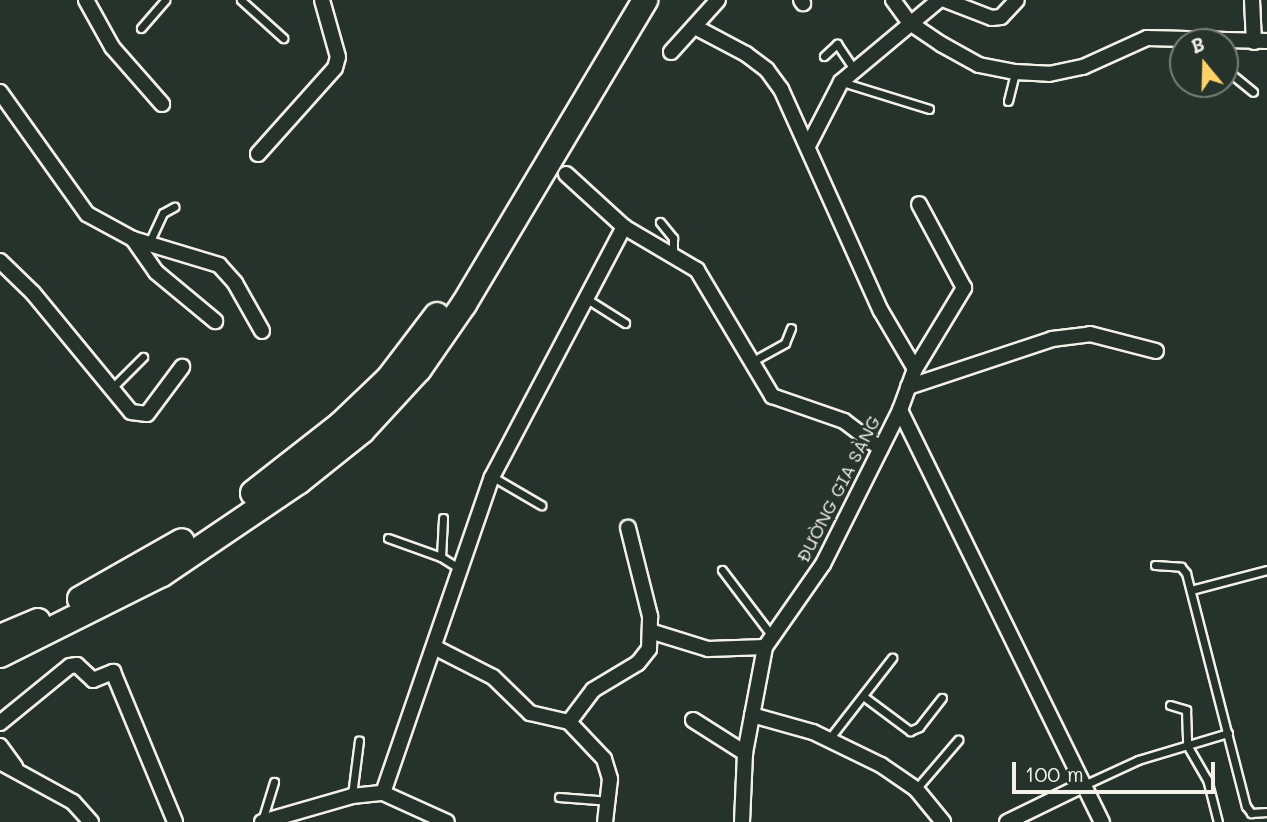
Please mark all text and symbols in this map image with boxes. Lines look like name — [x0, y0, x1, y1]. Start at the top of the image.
north arrow — [1169, 28, 1239, 98]
text: B — [1188, 31, 1208, 58]
street label: ĐƯỜNG GIA SÀNG — [792, 412, 884, 566]
scale bar — [1015, 748, 1218, 792]
text: 100 m — [1025, 760, 1084, 787]

